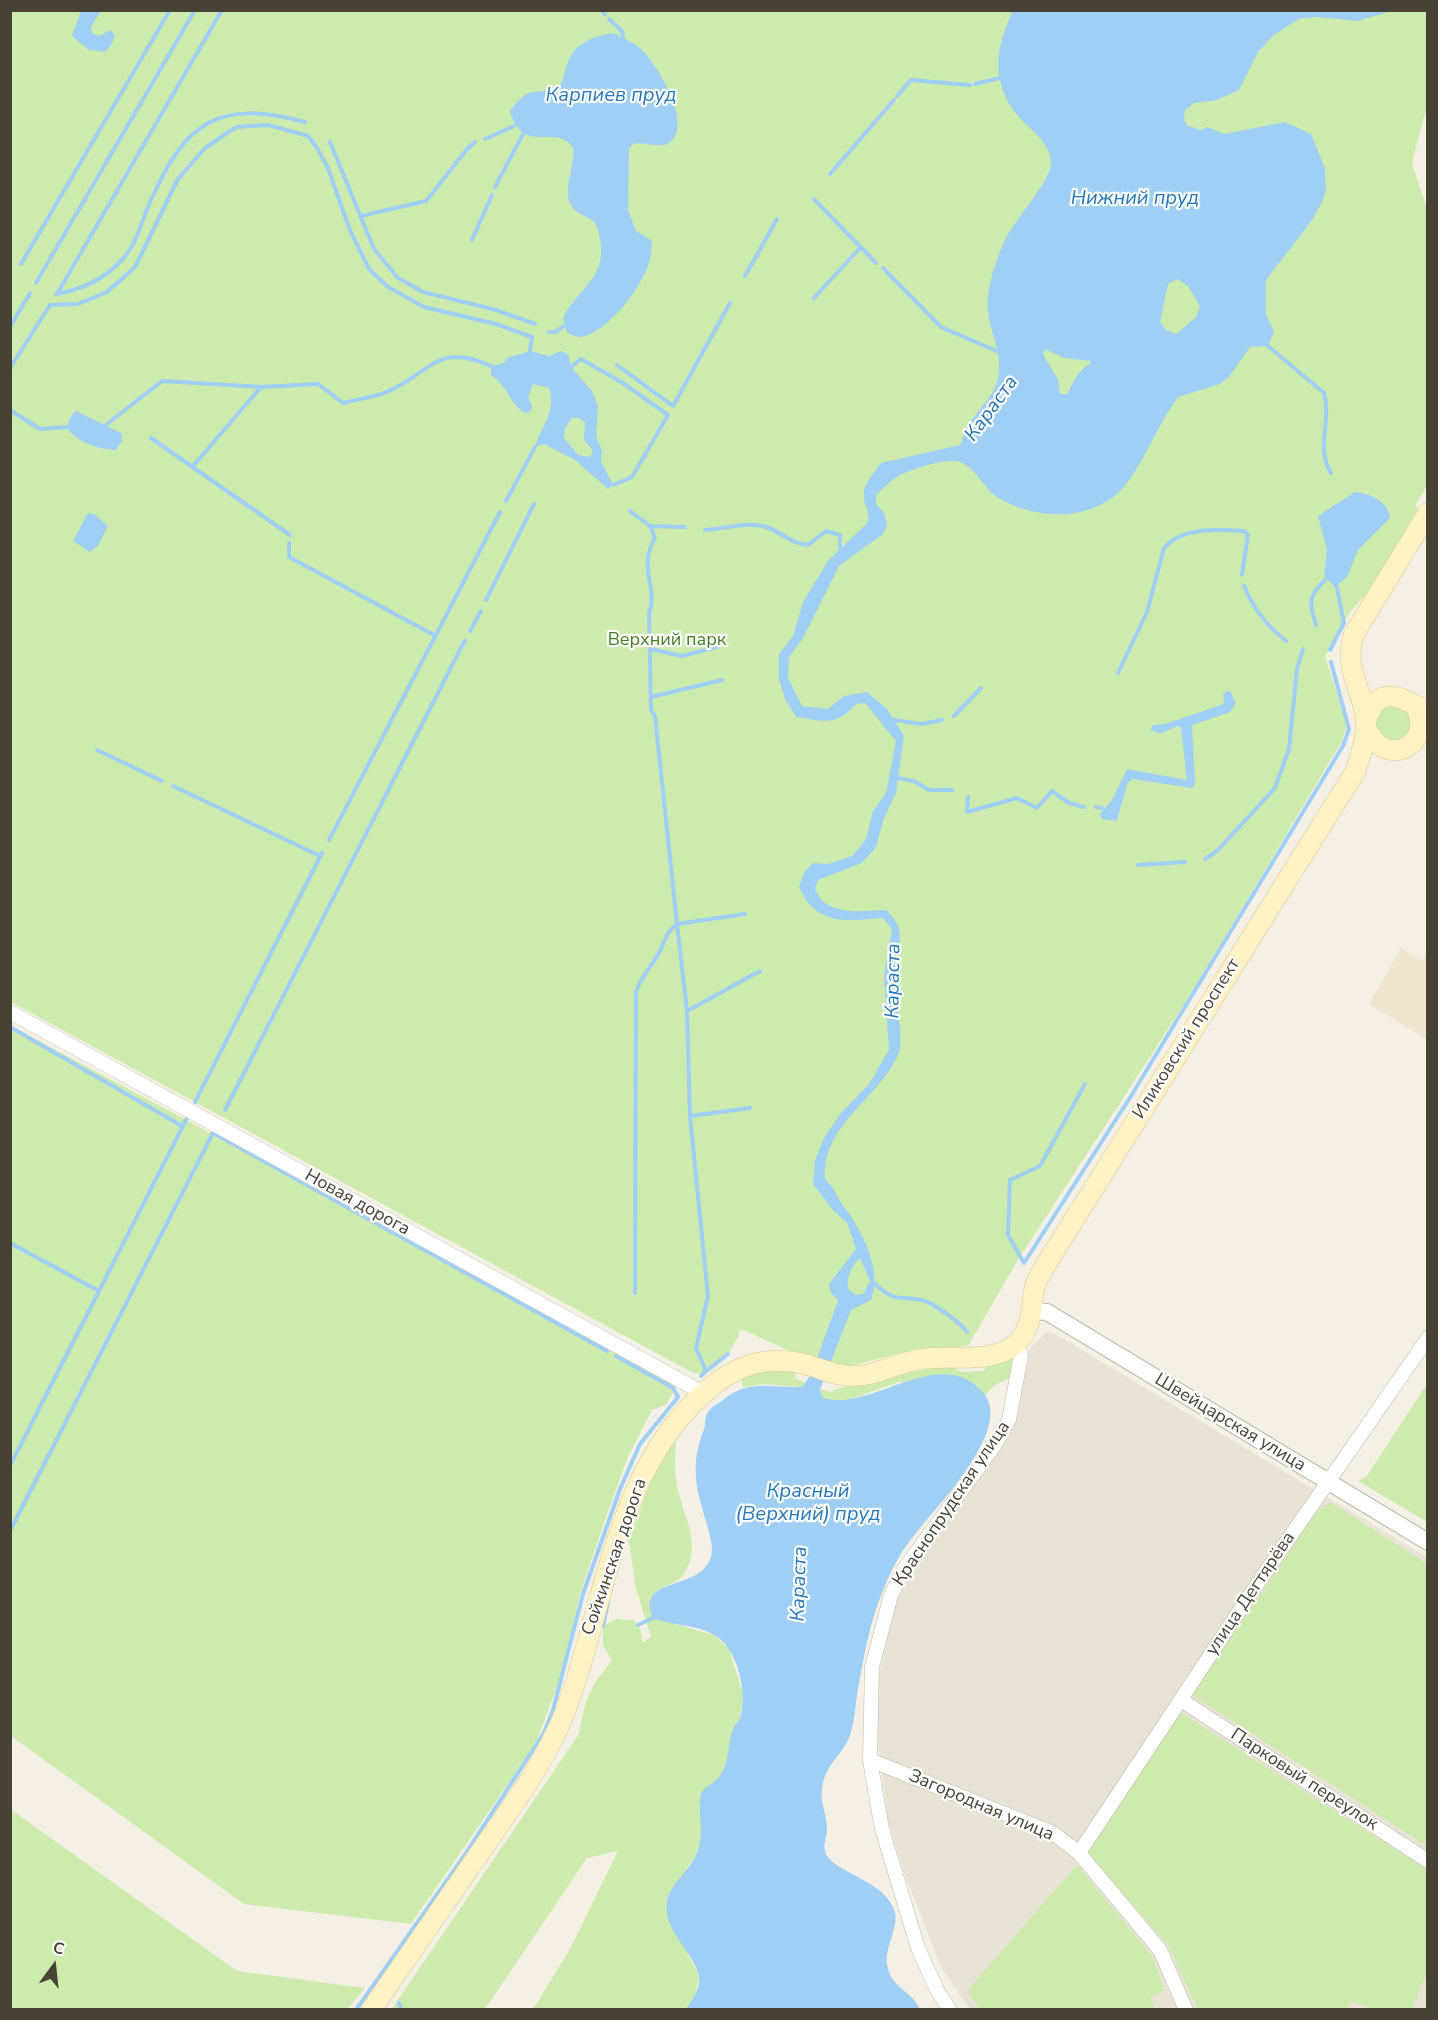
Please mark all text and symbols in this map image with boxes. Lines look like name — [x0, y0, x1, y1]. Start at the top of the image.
water label: Карпиев пруд — [545, 84, 677, 108]
water label: Нижний пруд — [1071, 187, 1199, 211]
water label: Караста — [960, 371, 1024, 447]
park label: Верхний парк — [608, 630, 726, 652]
water label: Караста — [881, 943, 907, 1019]
street label: Иликовский проспект — [1129, 955, 1245, 1123]
street label: Новая дорога — [301, 1165, 413, 1241]
street label: Швейцарская улица — [1151, 1369, 1309, 1477]
street label: Краснопрудская улица — [889, 1417, 1015, 1591]
street label: Сойкинская дорога — [578, 1476, 652, 1638]
water label: Красный (Верхний) пруд — [735, 1480, 881, 1527]
street label: улица Дегтярёва — [1202, 1528, 1300, 1660]
water label: Караста — [787, 1546, 813, 1622]
street label: Парковый переулок — [1226, 1724, 1382, 1836]
street label: Загородная улица — [905, 1766, 1057, 1846]
north arrow — [24, 1936, 84, 1996]
text: С — [51, 1937, 67, 1961]

